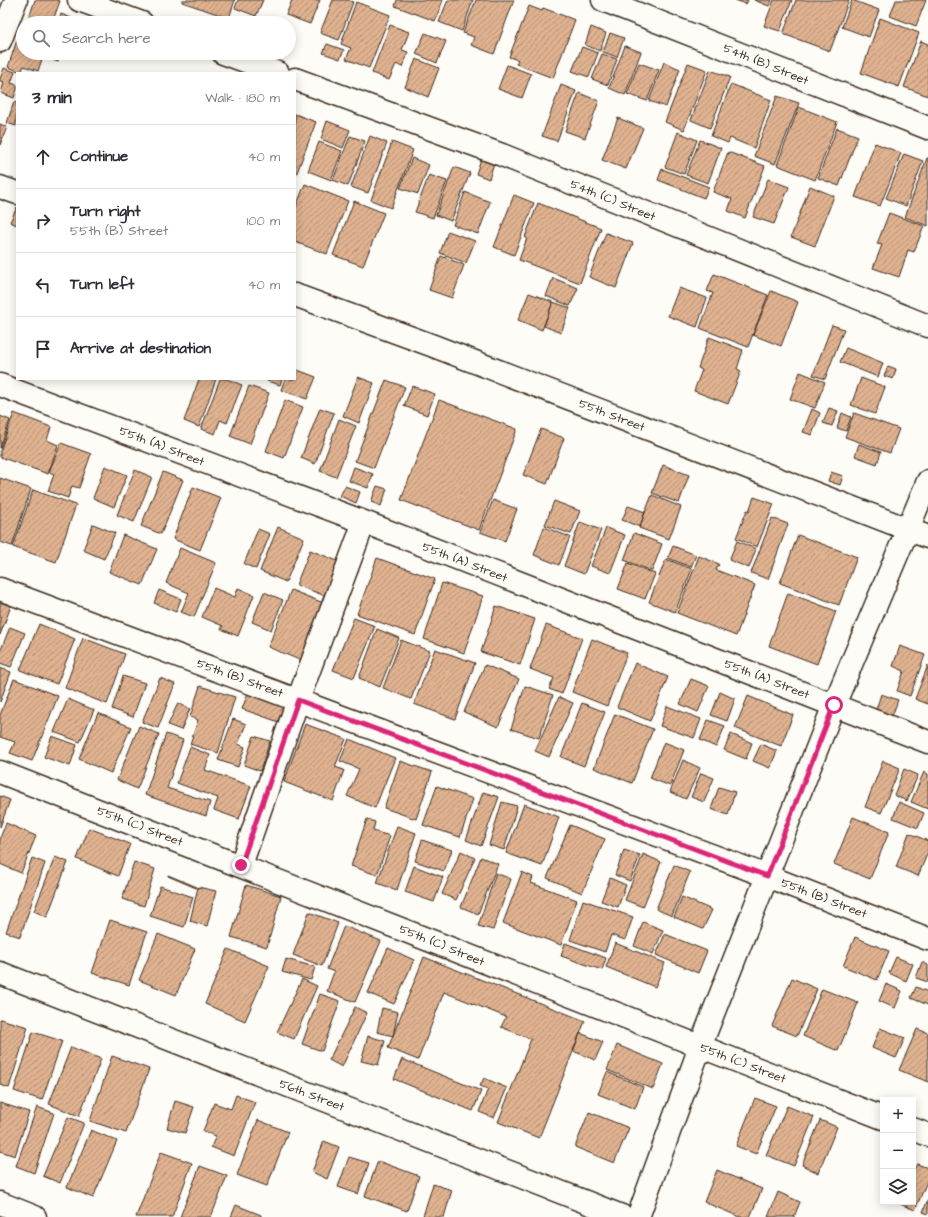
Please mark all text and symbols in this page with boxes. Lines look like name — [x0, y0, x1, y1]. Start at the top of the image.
search box — [16, 16, 296, 60]
icon: search — [30, 27, 52, 49]
text: Search here — [62, 28, 151, 49]
street label: 54th (B) Street — [721, 40, 811, 89]
text: 3 min — [32, 86, 72, 110]
text: Walk · 180 m — [205, 89, 280, 107]
icon: ahead — [32, 146, 54, 168]
text: Continue — [70, 146, 128, 167]
text: 40 m — [248, 148, 280, 166]
street label: 54th (C) Street — [568, 176, 658, 225]
text: Turn right — [70, 201, 141, 222]
icon: right — [32, 210, 54, 232]
text: 100 m — [247, 212, 280, 230]
text: 55th (B) Street — [70, 222, 168, 240]
icon: left — [32, 274, 54, 296]
text: Turn left — [70, 274, 134, 295]
text: 40 m — [248, 276, 280, 294]
icon: arrive — [32, 338, 54, 360]
text: Arrive at destination — [70, 338, 211, 359]
street label: 55th Street — [576, 395, 647, 436]
street label: 55th (A) Street — [117, 422, 207, 471]
street label: 55th (A) Street — [420, 538, 510, 587]
street label: 55th (B) Street — [194, 655, 286, 702]
street label: 55th (A) Street — [722, 655, 812, 704]
route start — [825, 696, 843, 714]
street label: 55th (C) Street — [94, 802, 185, 851]
route end — [232, 856, 250, 874]
street label: 55th (B) Street — [778, 874, 869, 923]
street label: 55th (C) Street — [397, 921, 487, 970]
street label: 55th (C) Street — [697, 1039, 788, 1088]
street label: 56th Street — [277, 1075, 347, 1116]
map controls — [880, 1097, 916, 1205]
button: + — [880, 1097, 916, 1133]
button: − — [880, 1133, 916, 1169]
button: layers — [880, 1169, 916, 1205]

